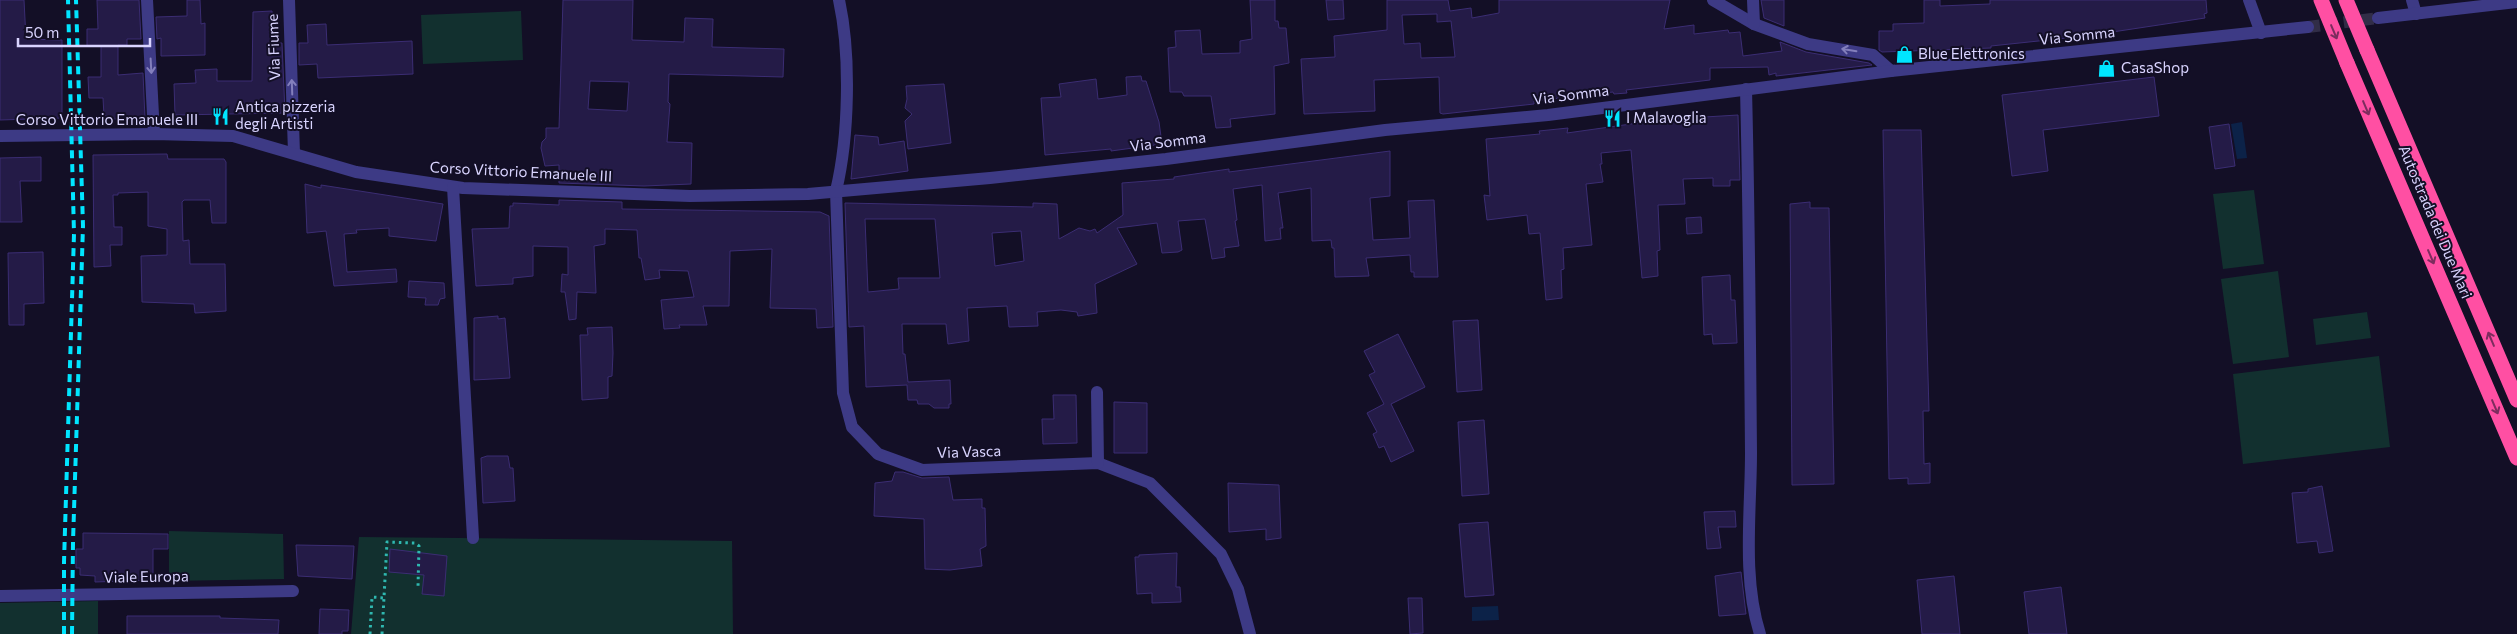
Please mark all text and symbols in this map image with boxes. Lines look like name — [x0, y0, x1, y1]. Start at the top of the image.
street label: Via Fiume — [263, 13, 283, 81]
scale bar — [18, 15, 150, 47]
street label: Via Somma — [2038, 22, 2116, 48]
text: 50 m — [25, 23, 59, 41]
one-way arrow — [2330, 23, 2339, 39]
shop icon: Blue Elettronics — [1894, 44, 1914, 64]
place label: Blue Elettronics — [1918, 44, 2025, 62]
one-way arrow — [1841, 45, 1857, 55]
one-way arrow — [146, 58, 155, 74]
shop icon: CasaShop — [2097, 58, 2117, 78]
place label: CasaShop — [2121, 58, 2189, 76]
one-way arrow — [287, 79, 297, 95]
street label: Via Somma — [1532, 80, 1610, 108]
place label: Antica pizzeria degli Artisti — [235, 97, 335, 132]
one-way arrow — [2362, 100, 2372, 115]
restaurant icon: Antica pizzeria degli Artisti — [211, 106, 231, 126]
restaurant icon: I Malavoglia — [1602, 108, 1622, 128]
place label: I Malavoglia — [1626, 108, 1707, 126]
street label: Corso Vittorio Emanuele III — [16, 110, 198, 128]
street label: Via Somma — [1129, 127, 1207, 155]
street label: Autostrada dei Due Mari — [2395, 142, 2476, 301]
street label: Corso Vittorio Emanuele III — [429, 157, 613, 185]
one-way arrow — [2426, 249, 2436, 264]
one-way arrow — [2485, 332, 2495, 347]
one-way arrow — [2491, 399, 2500, 414]
street label: Via Vasca — [937, 441, 1001, 461]
street label: Viale Europa — [103, 566, 189, 586]

